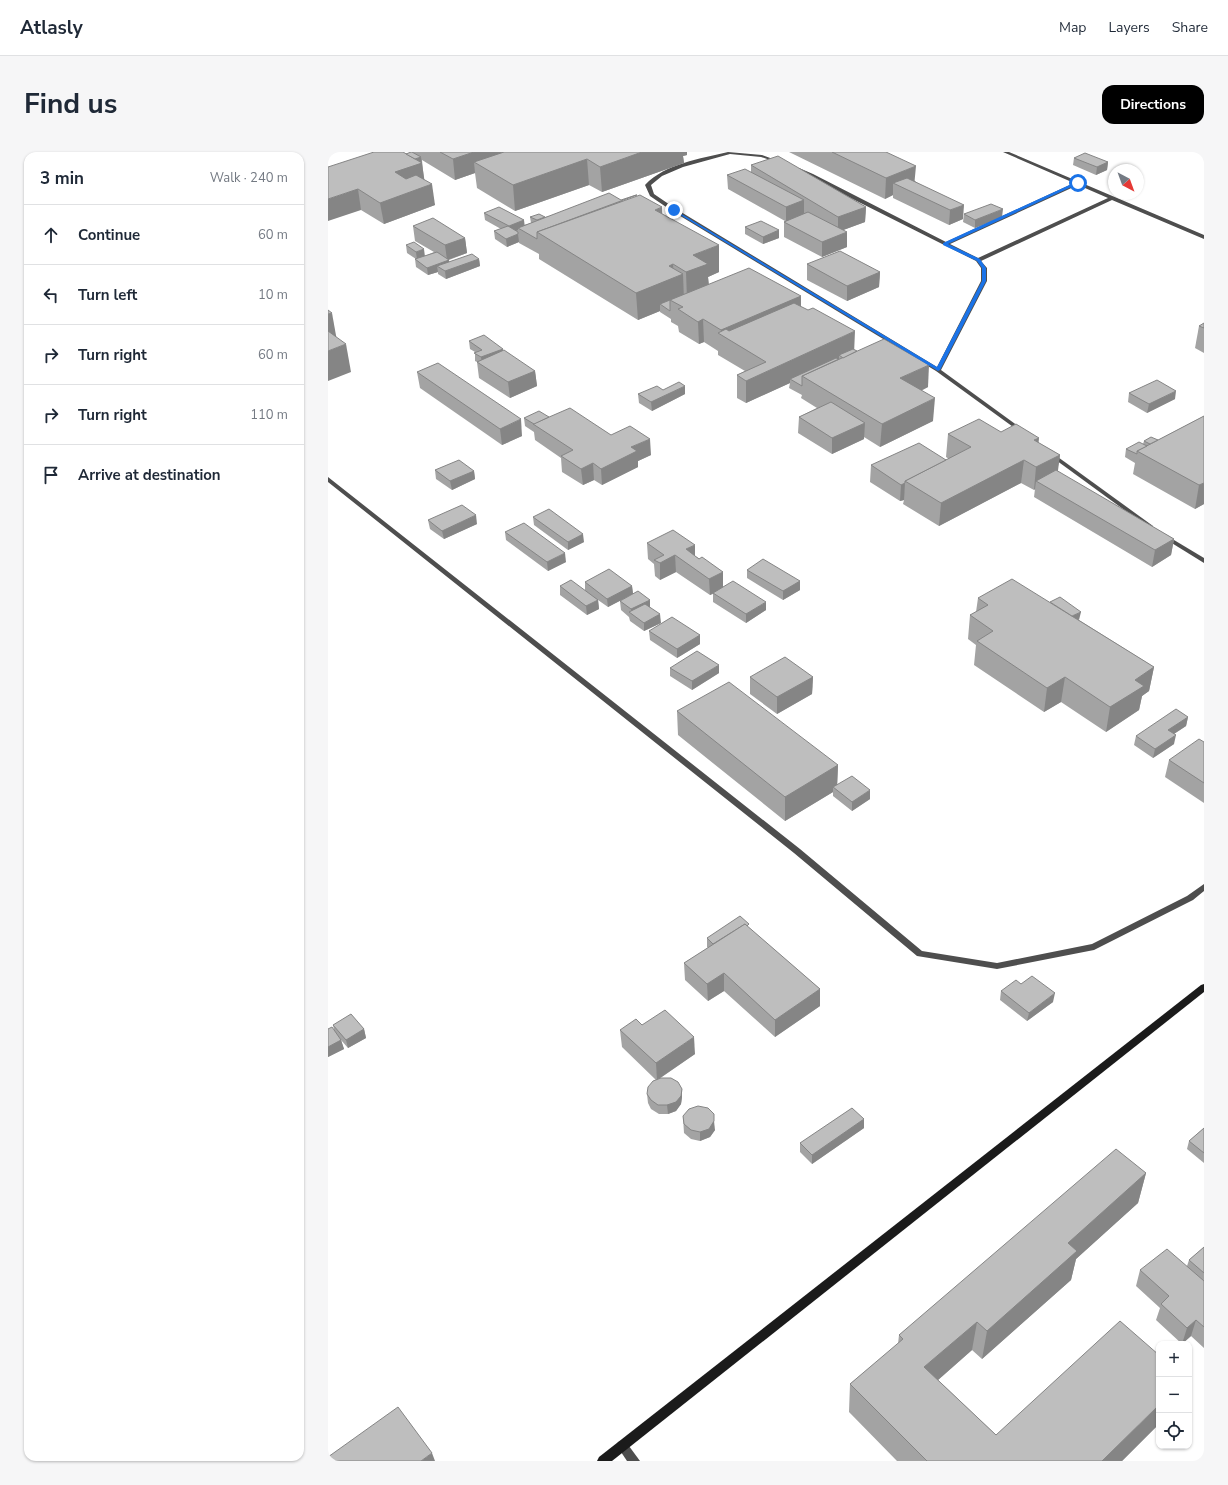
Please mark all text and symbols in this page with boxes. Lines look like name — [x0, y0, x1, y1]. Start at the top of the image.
text: Atlasly — [20, 15, 83, 41]
text: Map — [1059, 18, 1086, 37]
text: Layers — [1108, 18, 1150, 37]
text: Share — [1172, 18, 1208, 37]
text: Find us — [24, 85, 118, 123]
button: Directions — [1102, 85, 1204, 124]
north arrow — [1108, 164, 1144, 200]
text: 3 min — [40, 167, 84, 190]
text: Walk · 240 m — [210, 169, 288, 187]
route start — [1069, 174, 1087, 192]
route end — [665, 201, 683, 219]
icon: ahead — [40, 224, 62, 246]
text: Continue — [78, 225, 140, 245]
text: 60 m — [258, 226, 288, 244]
icon: left — [40, 284, 62, 306]
text: Turn left — [78, 285, 137, 305]
text: 10 m — [258, 286, 288, 304]
icon: right — [40, 344, 62, 366]
text: Turn right — [78, 345, 147, 365]
text: 60 m — [258, 346, 288, 364]
icon: right — [40, 404, 62, 426]
text: Turn right — [78, 405, 147, 425]
text: 110 m — [250, 406, 288, 424]
icon: arrive — [40, 464, 62, 486]
text: Arrive at destination — [78, 465, 221, 485]
map controls — [1156, 1341, 1192, 1449]
button: + — [1156, 1341, 1192, 1377]
button: − — [1156, 1377, 1192, 1413]
button: locate — [1156, 1413, 1192, 1449]

